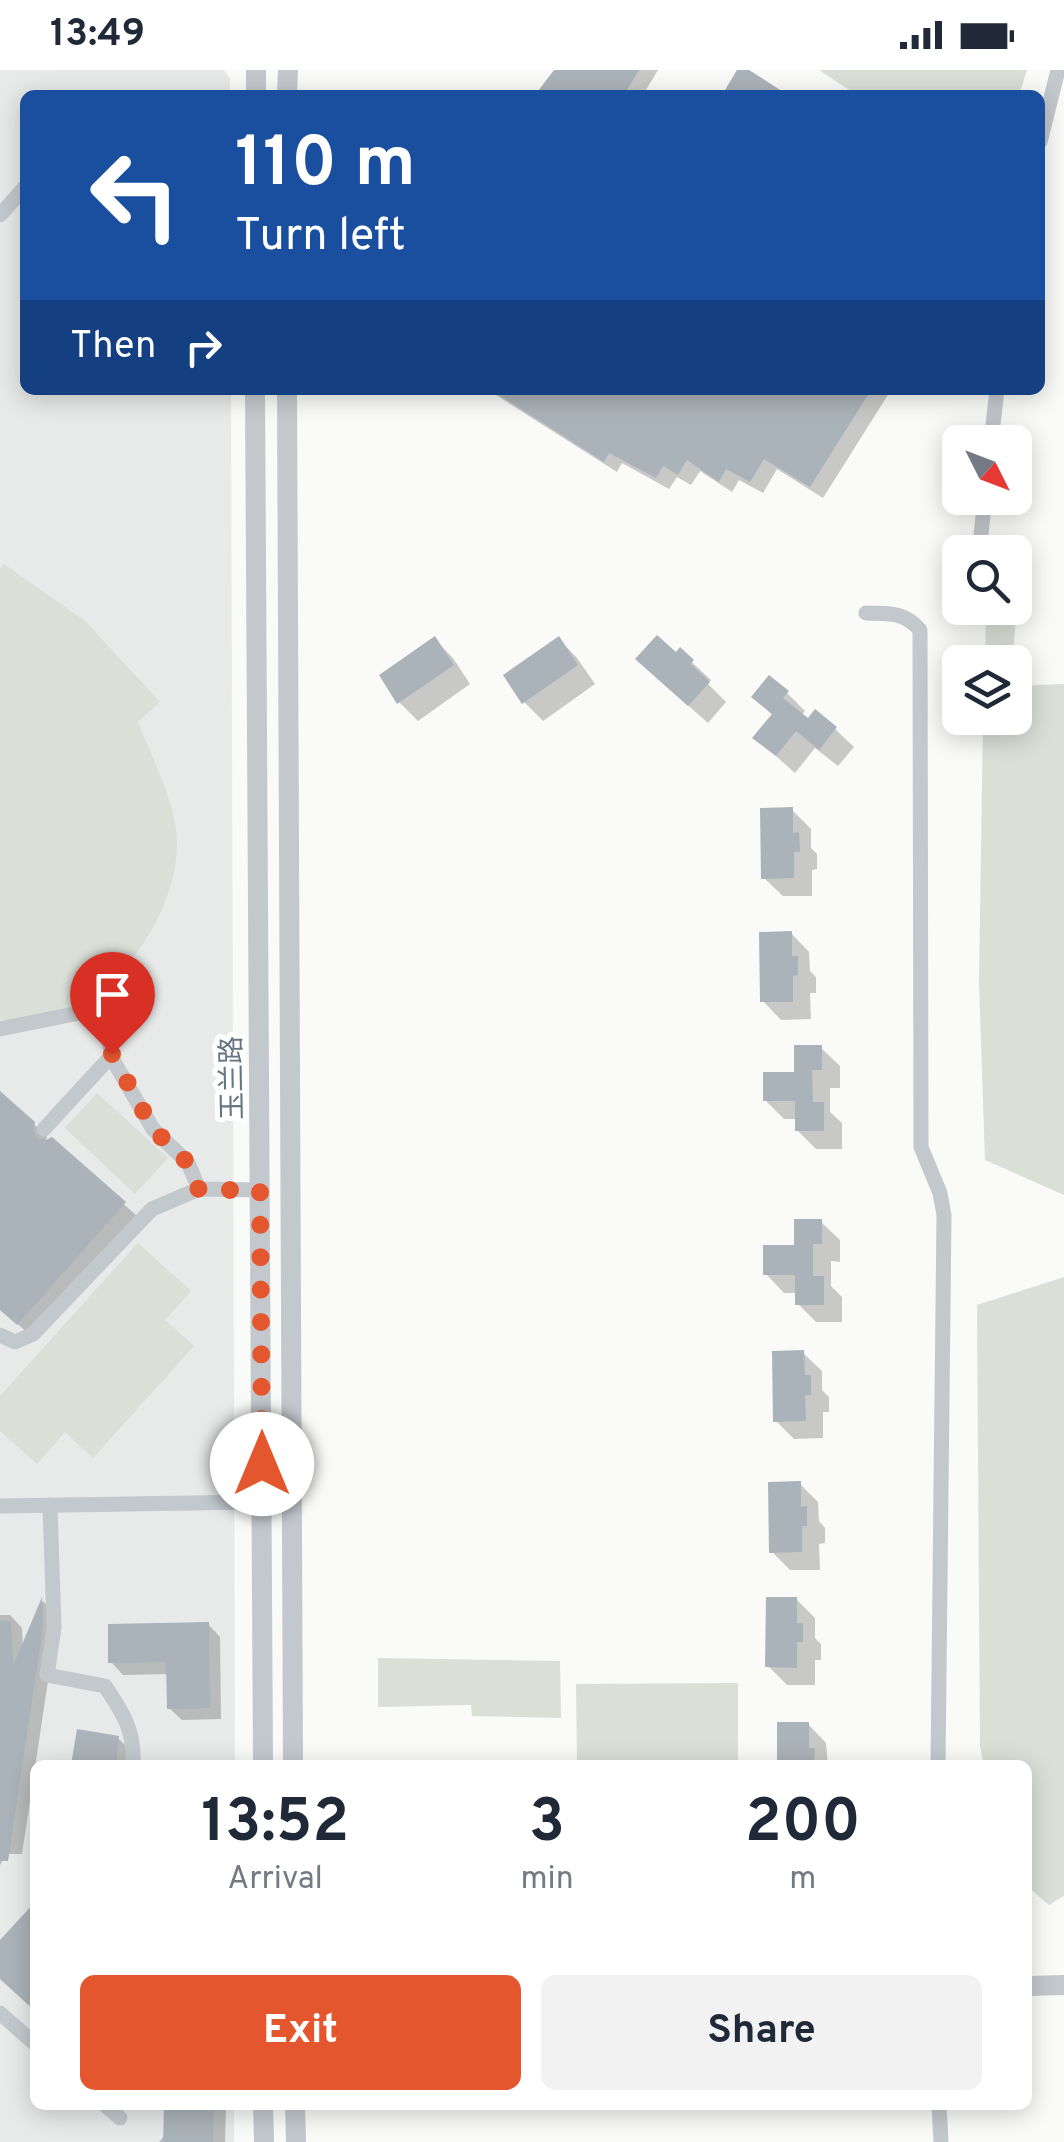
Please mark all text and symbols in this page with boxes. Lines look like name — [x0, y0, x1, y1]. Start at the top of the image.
text: 13:49 — [50, 11, 145, 60]
text: 110 m — [235, 122, 416, 211]
icon: left — [70, 130, 200, 260]
text: Turn left — [235, 209, 406, 266]
icon: right — [176, 320, 231, 375]
text: Then — [70, 323, 156, 372]
north arrow — [942, 425, 1032, 515]
map controls — [942, 425, 1032, 735]
button: search — [942, 535, 1032, 625]
button: layers — [942, 645, 1032, 735]
pin — [70, 952, 155, 1055]
icon: arrive — [85, 967, 140, 1022]
street label: 玉兰路 — [215, 1036, 253, 1120]
position arrow — [210, 1412, 314, 1516]
text: 13:52 — [201, 1787, 349, 1863]
text: 3 — [529, 1787, 565, 1863]
text: 200 — [745, 1787, 861, 1863]
text: Arrival — [228, 1860, 323, 1900]
text: min — [520, 1860, 574, 1900]
text: m — [789, 1860, 816, 1900]
button: Exit — [80, 1975, 521, 2090]
button: Share — [541, 1975, 982, 2090]

